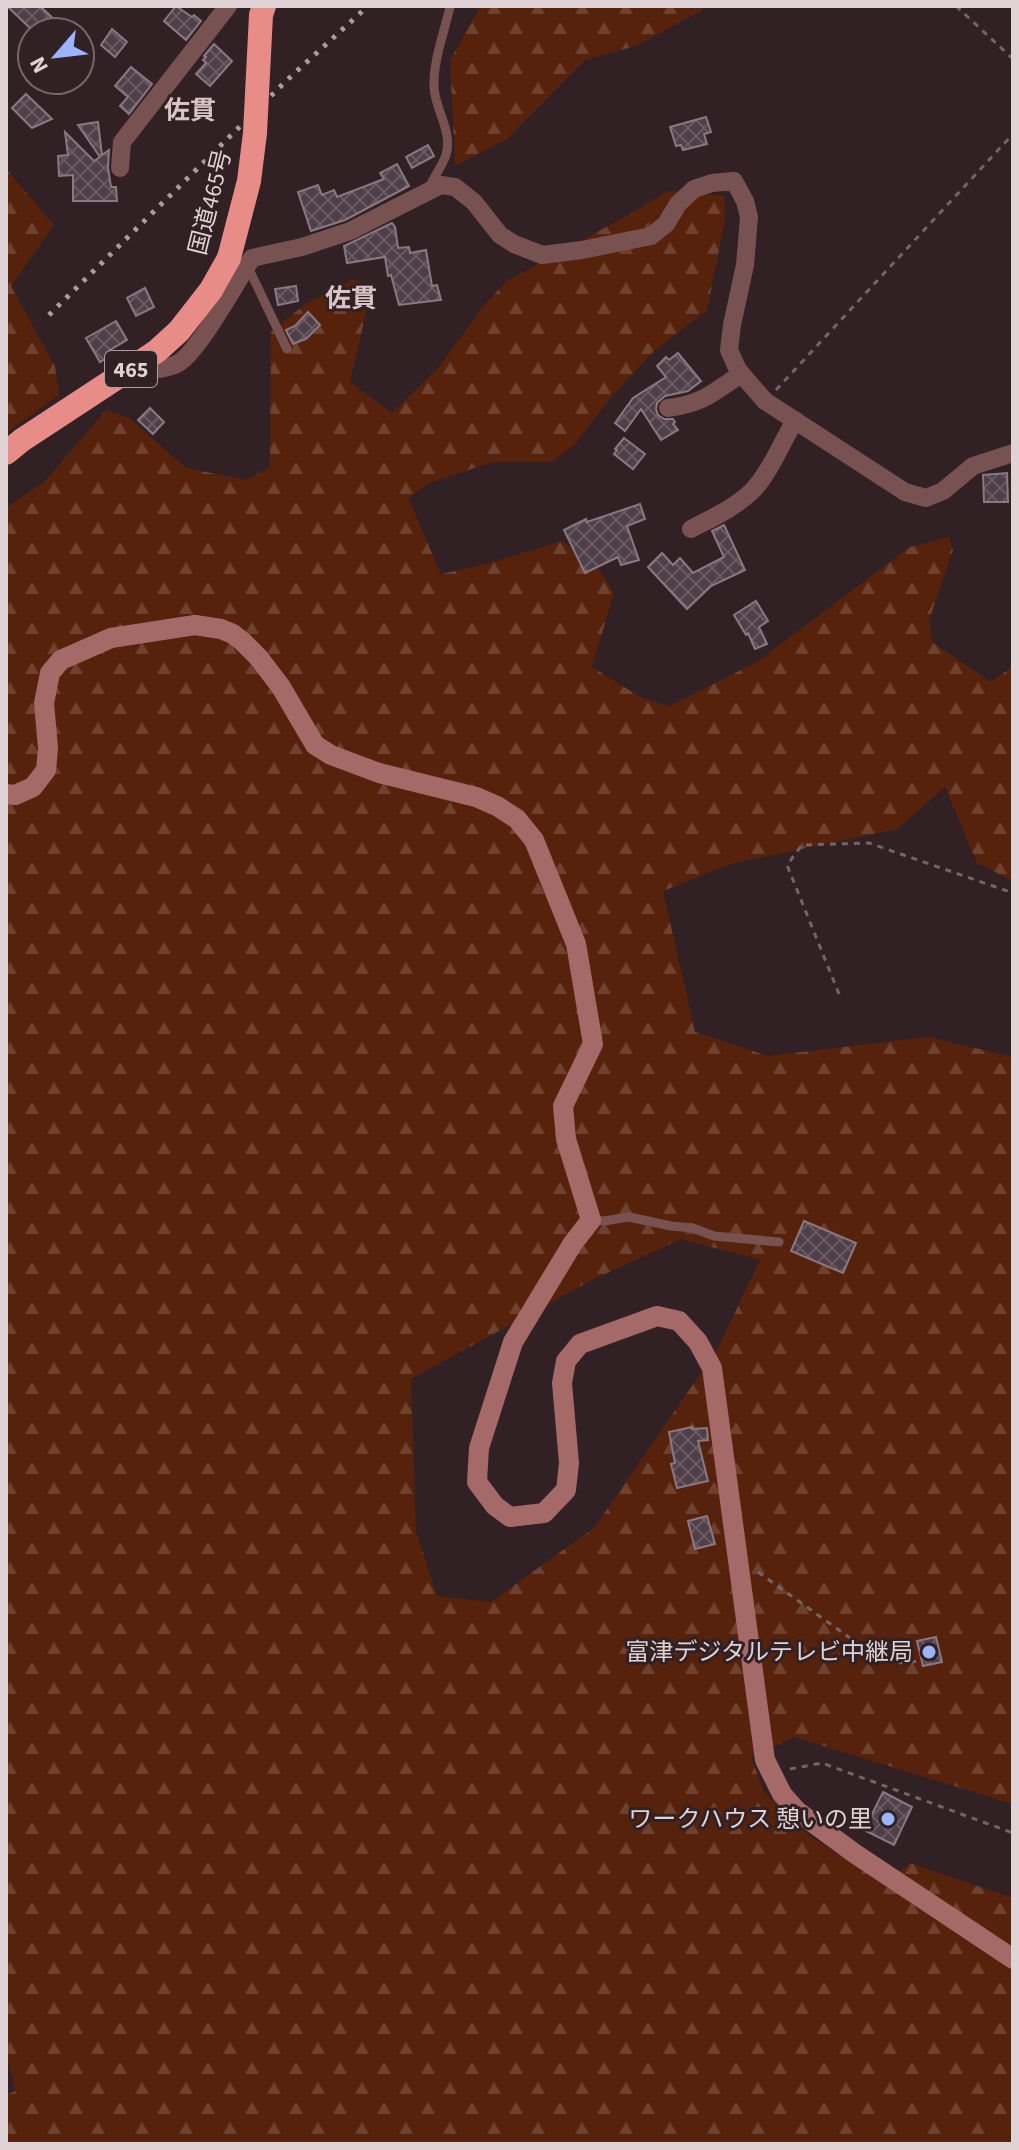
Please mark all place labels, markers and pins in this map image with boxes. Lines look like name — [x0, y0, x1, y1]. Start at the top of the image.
place label: 富津デジタルテレビ中継局 — [625, 1635, 913, 1670]
marker: 富津デジタルテレビ中継局 — [920, 1643, 938, 1661]
place label: ワークハウス 憩いの里 — [628, 1802, 872, 1837]
marker: ワークハウス 憩いの里 — [879, 1810, 897, 1828]

